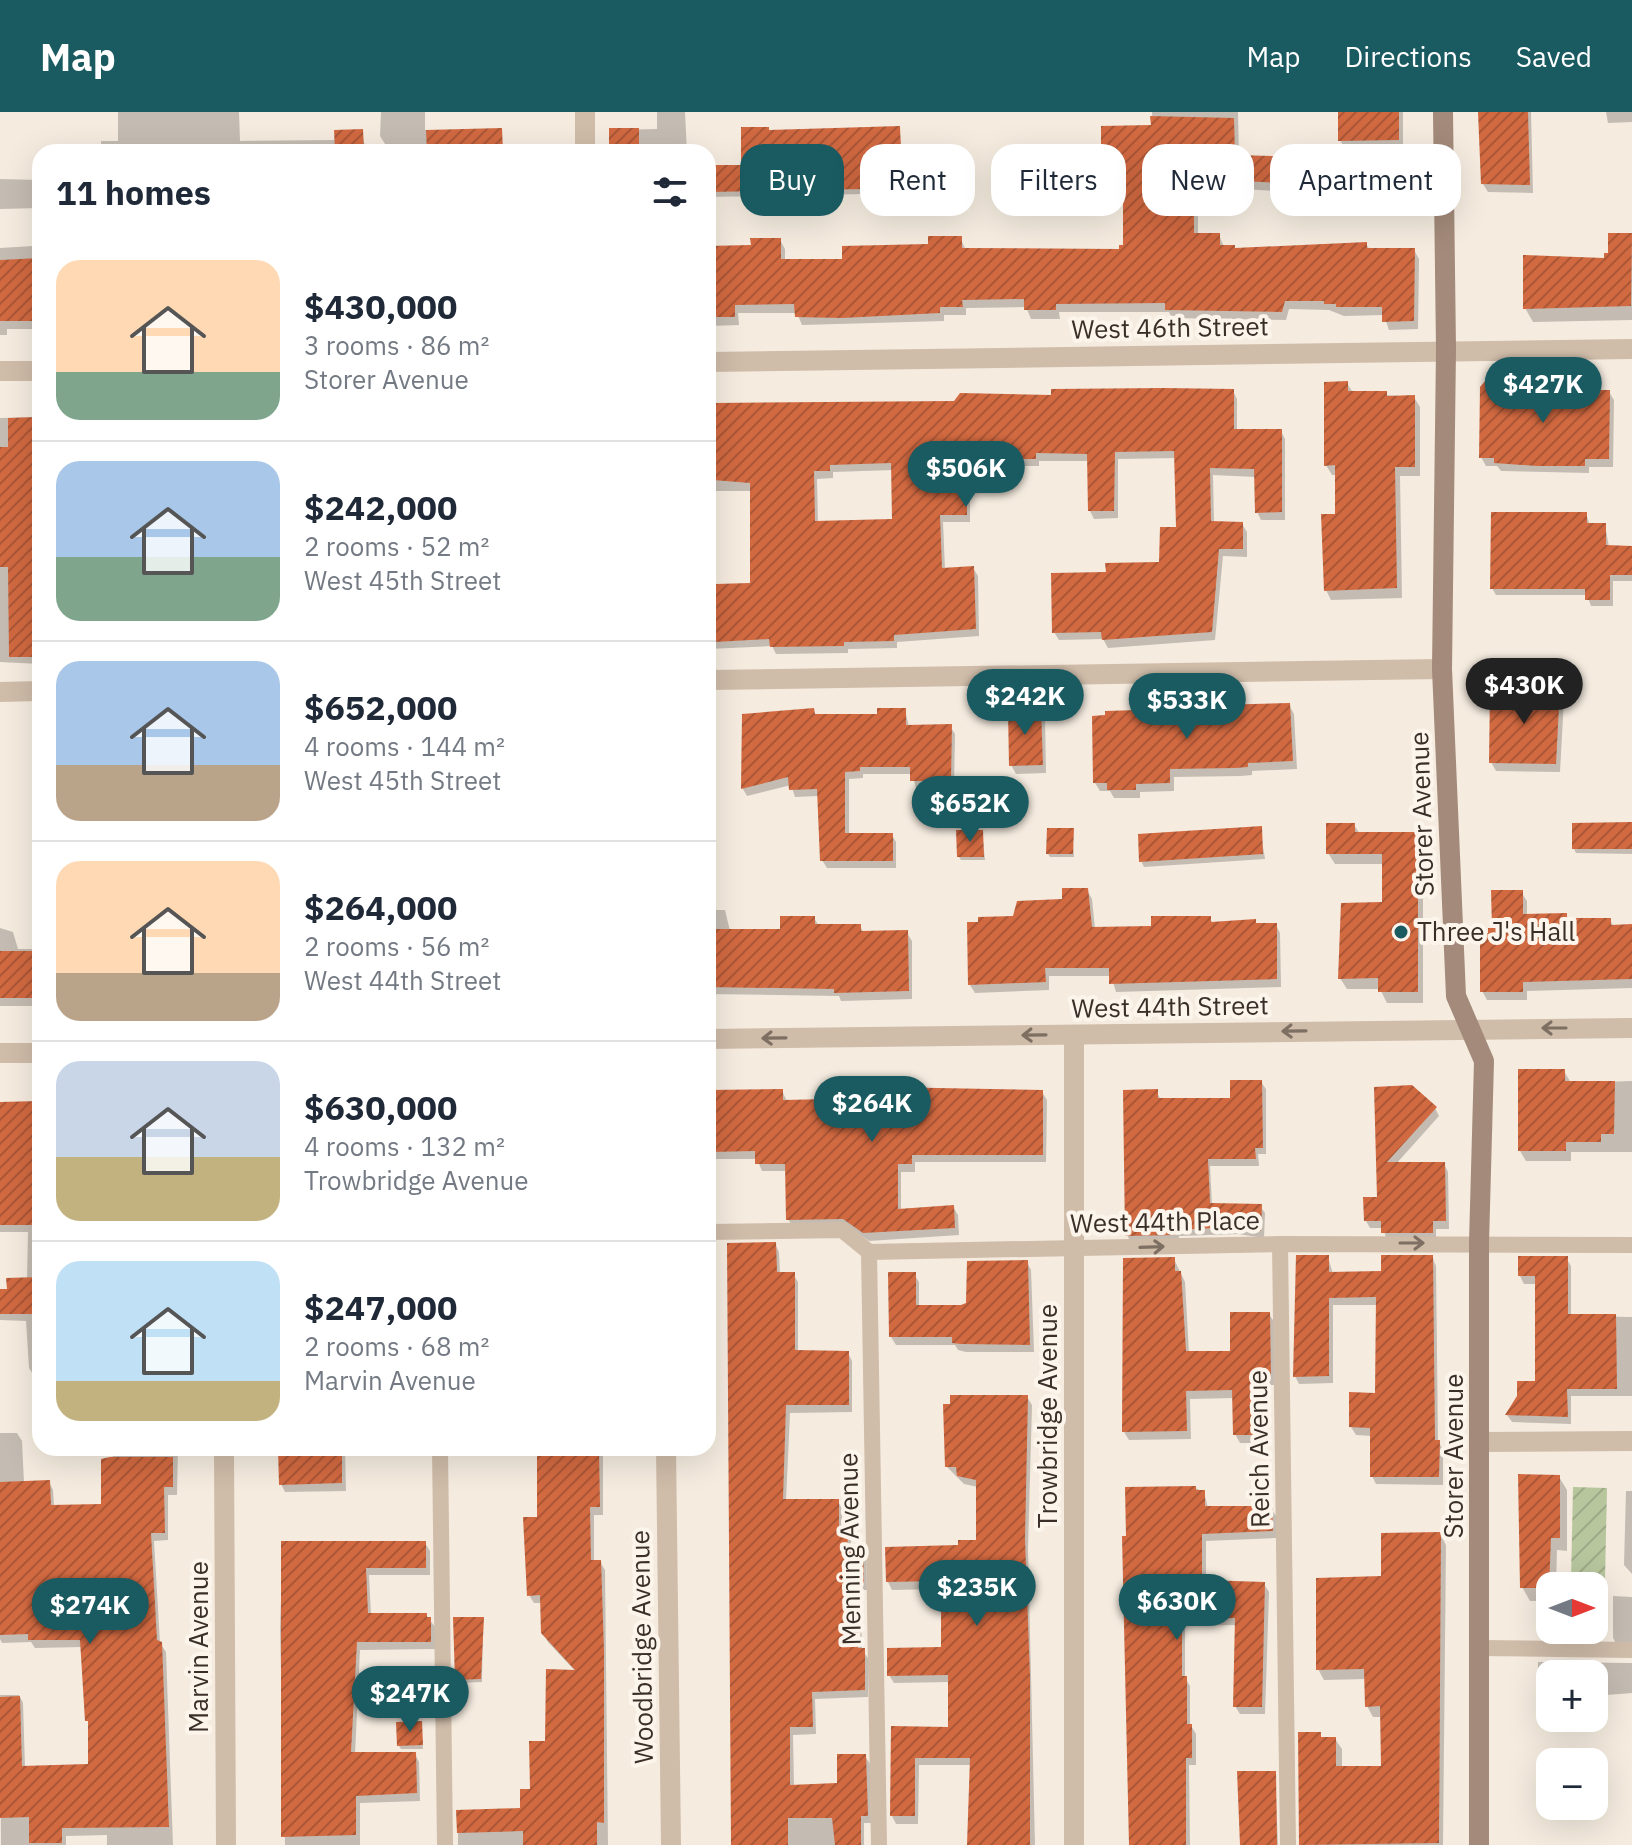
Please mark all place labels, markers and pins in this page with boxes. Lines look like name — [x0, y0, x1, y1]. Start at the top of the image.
pin: $427K — [1487, 357, 1599, 425]
pin: $506K — [910, 441, 1022, 509]
pin: $430K — [1468, 658, 1580, 726]
pin: $242K — [969, 669, 1081, 737]
pin: $533K — [1131, 673, 1243, 741]
pin: $652K — [914, 776, 1026, 844]
place label: Three J's Hall — [1417, 914, 1575, 948]
marker: Three J's Hall — [1392, 923, 1410, 941]
pin: $264K — [816, 1076, 928, 1144]
pin: $235K — [921, 1560, 1033, 1628]
pin: $630K — [1121, 1574, 1233, 1642]
pin: $274K — [34, 1578, 146, 1646]
pin: $247K — [354, 1666, 466, 1734]

